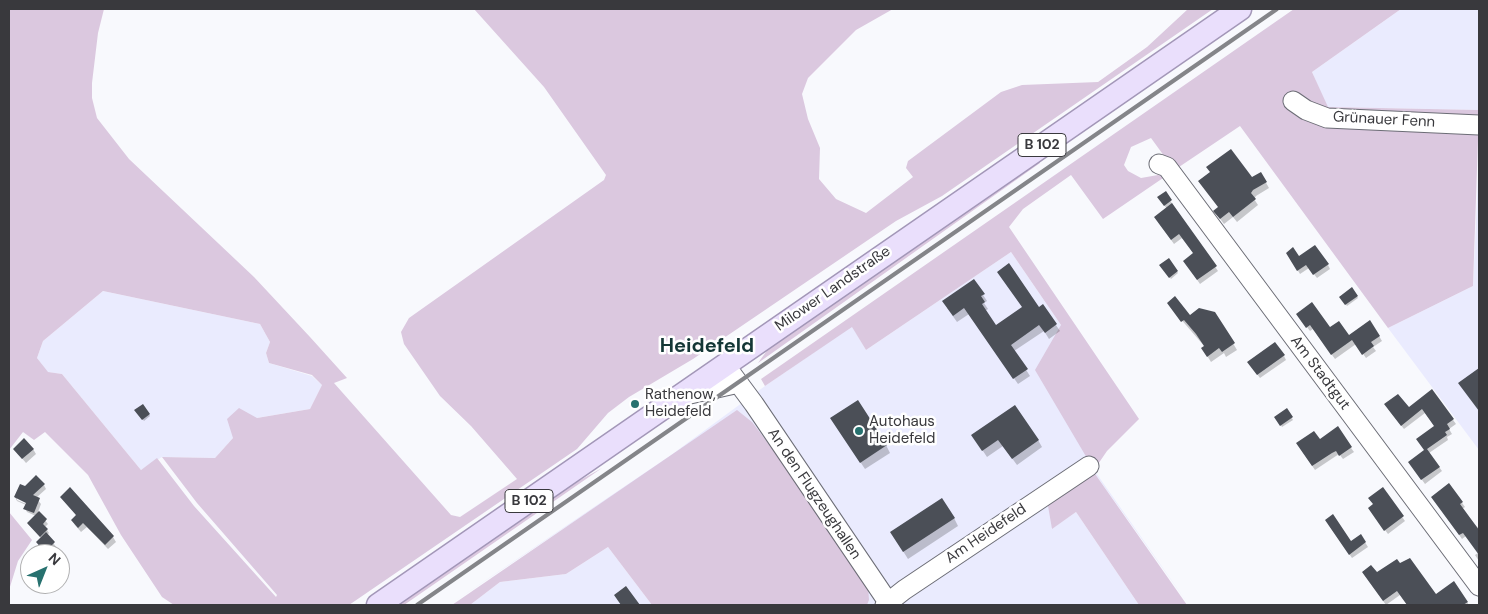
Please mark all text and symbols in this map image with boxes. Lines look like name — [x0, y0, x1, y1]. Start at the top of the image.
street label: Grünauer Fenn — [1332, 108, 1436, 132]
road number: B 102 — [1018, 134, 1066, 156]
street label: Milower Landstraße — [772, 242, 894, 336]
street label: Am Stadtgut — [1286, 332, 1354, 414]
district label: Heidefeld — [660, 335, 754, 359]
place label: Rathenow, Heidefeld — [645, 386, 716, 421]
marker: Rathenow, Heidefeld — [629, 398, 641, 410]
place label: Autohaus Heidefeld — [869, 413, 935, 448]
street label: An den Flugzeughallen — [763, 425, 865, 563]
marker: Autohaus Heidefeld — [853, 425, 865, 437]
road number: B 102 — [505, 490, 553, 512]
street label: Am Heidefeld — [942, 500, 1030, 568]
north arrow — [20, 544, 70, 594]
text: N — [45, 549, 65, 569]

